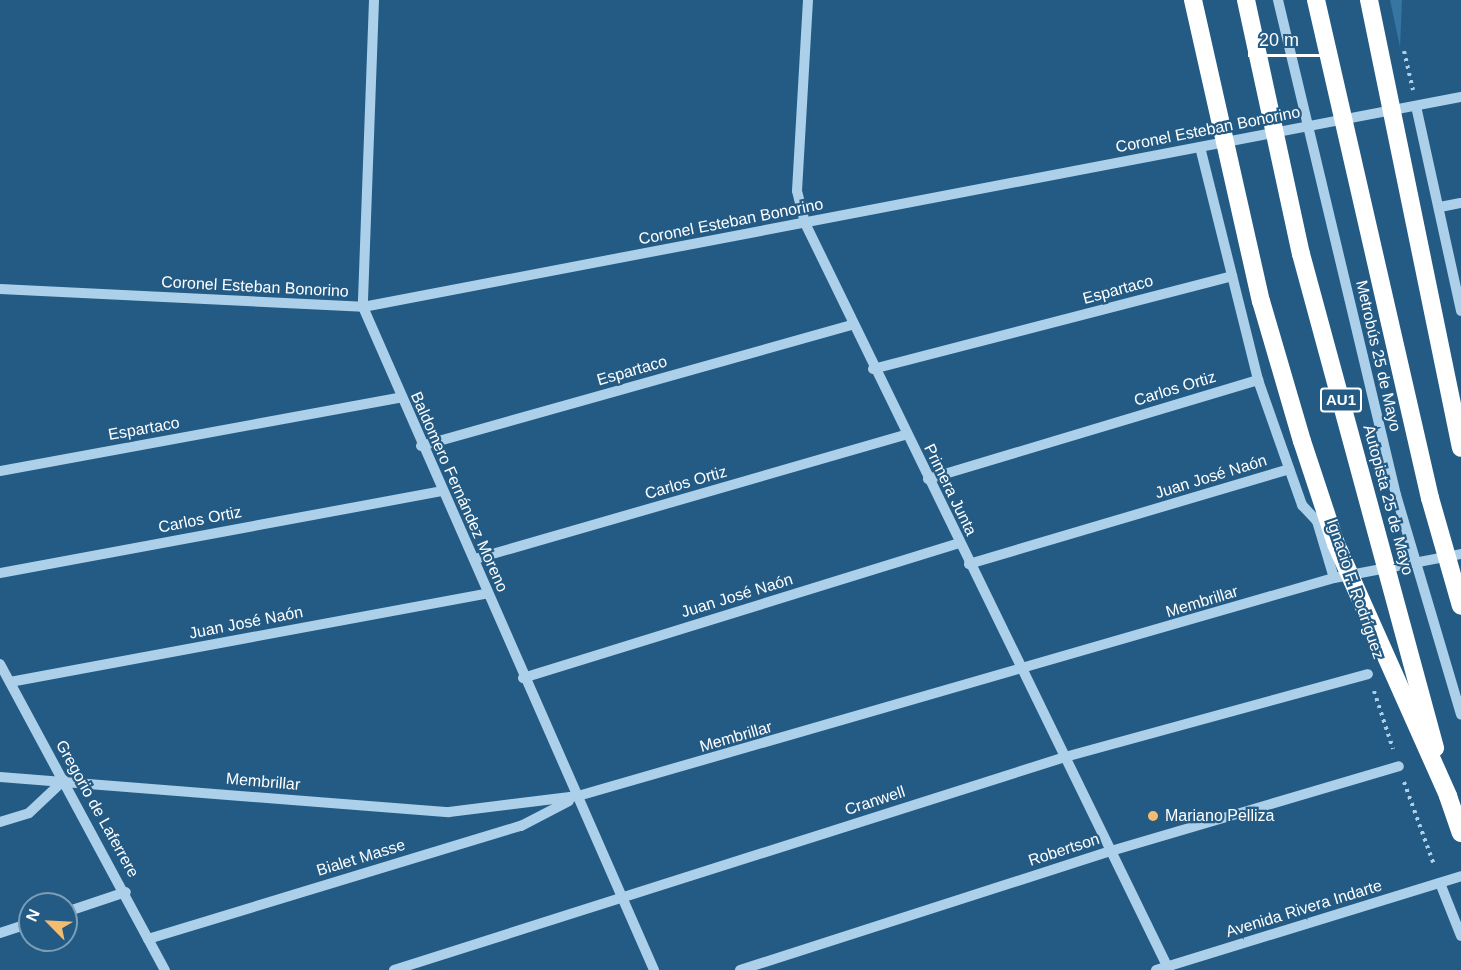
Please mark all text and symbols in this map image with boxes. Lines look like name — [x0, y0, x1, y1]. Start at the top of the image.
scale bar — [1251, 18, 1328, 56]
text: 20 m — [1259, 30, 1299, 50]
street label: Coronel Esteban Bonorino — [1114, 103, 1302, 157]
street label: Coronel Esteban Bonorino — [637, 195, 825, 249]
street label: Espartaco — [1081, 271, 1155, 309]
street label: Coronel Esteban Bonorino — [161, 273, 349, 301]
street label: Metrobús 25 de Mayo — [1351, 278, 1405, 434]
street label: Espartaco — [595, 352, 669, 390]
street label: Carlos Ortiz — [1132, 367, 1218, 411]
road number: AU1 — [1318, 388, 1364, 412]
street label: Baldomero Fernández Moreno — [406, 389, 512, 595]
street label: Espartaco — [107, 413, 181, 445]
street label: Autopista 25 de Mayo — [1359, 423, 1417, 577]
street label: Primera Junta — [920, 441, 980, 539]
street label: Juan José Naón — [1153, 451, 1269, 503]
street label: Carlos Ortiz — [643, 462, 729, 504]
street label: Carlos Ortiz — [157, 503, 243, 537]
street label: Ignacio F. Rodríguez — [1322, 516, 1388, 662]
street label: Juan José Naón — [679, 570, 795, 622]
street label: Membrillar — [1163, 582, 1241, 622]
street label: Juan José Naón — [187, 603, 305, 643]
street label: Membrillar — [697, 717, 775, 757]
street label: Gregorio de Laferrere — [51, 737, 143, 881]
street label: Membrillar — [225, 769, 301, 795]
street label: Cranwell — [842, 782, 908, 820]
place label: Mariano Pelliza — [1165, 806, 1274, 826]
marker: Mariano Pelliza — [1146, 809, 1160, 823]
street label: Robertson — [1026, 829, 1102, 871]
street label: Bialet Masse — [314, 835, 408, 881]
street label: Avenida Rivera Indarte — [1224, 876, 1384, 942]
north arrow — [18, 892, 78, 952]
text: N — [23, 907, 43, 924]

